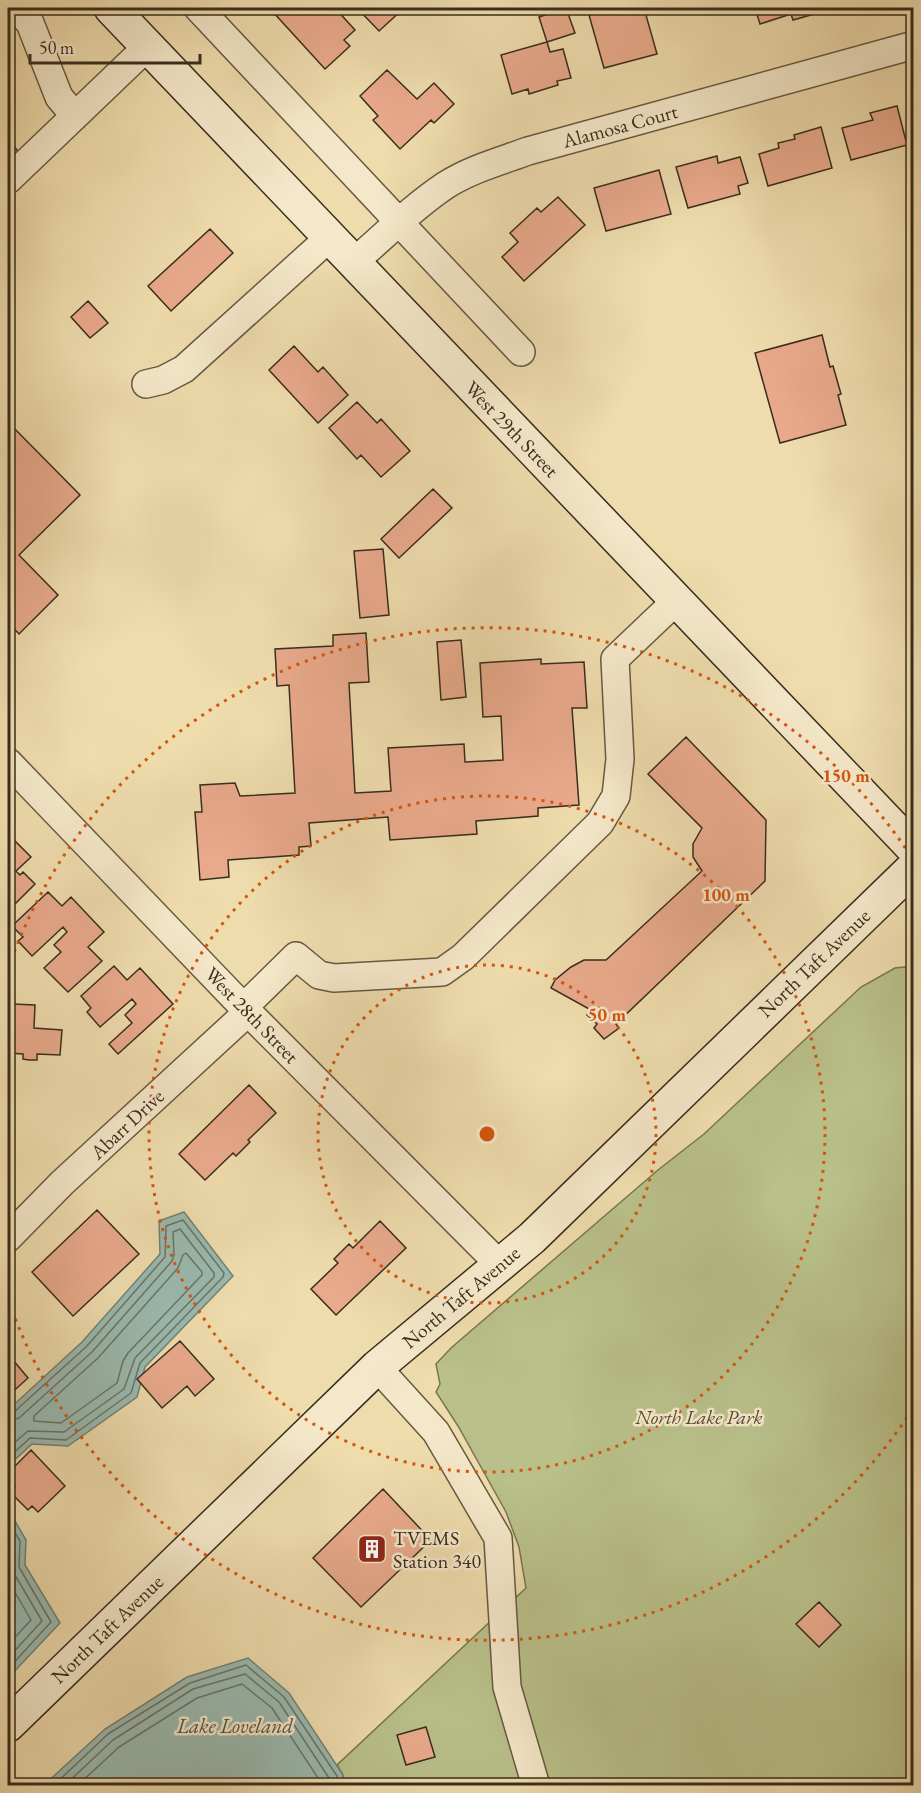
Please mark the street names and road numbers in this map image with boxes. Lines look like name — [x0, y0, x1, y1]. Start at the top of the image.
street label: Alamosa Court — [559, 98, 681, 154]
street label: West 29th Street — [459, 375, 565, 483]
street label: North Taft Avenue — [752, 903, 876, 1023]
street label: West 28th Street — [199, 961, 305, 1069]
street label: Abarr Drive — [84, 1083, 170, 1165]
street label: North Taft Avenue — [397, 1240, 526, 1354]
street label: North Taft Avenue — [45, 1569, 169, 1689]

